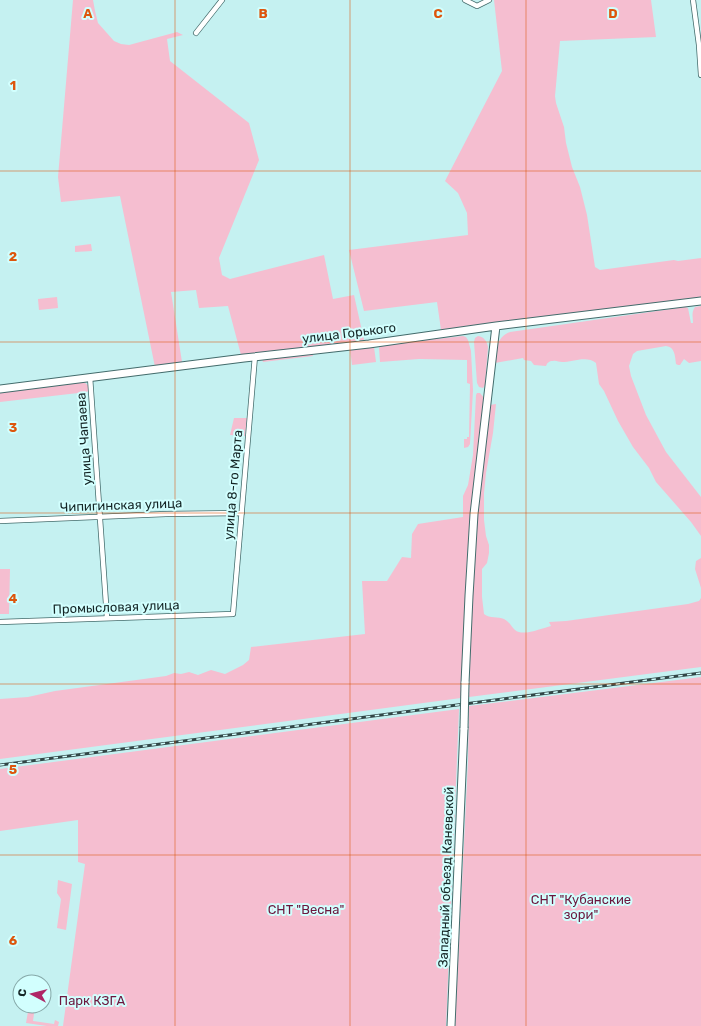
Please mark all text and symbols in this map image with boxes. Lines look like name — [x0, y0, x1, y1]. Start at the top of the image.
text: A — [83, 6, 93, 21]
text: B — [258, 6, 268, 21]
text: C — [433, 6, 443, 21]
text: D — [608, 6, 618, 21]
text: 1 — [10, 78, 16, 93]
text: 2 — [9, 249, 17, 264]
street label: улица Горького — [301, 320, 397, 346]
street label: улица Чапаева — [73, 392, 95, 486]
text: 3 — [9, 420, 18, 435]
street label: улица 8-го Марта — [221, 429, 245, 541]
street label: Чипигинская улица — [60, 495, 182, 515]
text: 4 — [9, 591, 18, 606]
street label: Промысловая улица — [52, 597, 180, 617]
text: 5 — [9, 762, 17, 777]
street label: Западный объезд Каневской — [435, 786, 457, 968]
park label: СНТ "Кубанские зори" — [531, 892, 631, 922]
park label: СНТ "Весна" — [268, 902, 344, 917]
text: 6 — [9, 933, 18, 948]
north arrow — [12, 974, 52, 1014]
text: С — [16, 988, 30, 997]
park label: Парк КЗГА — [59, 993, 125, 1008]

